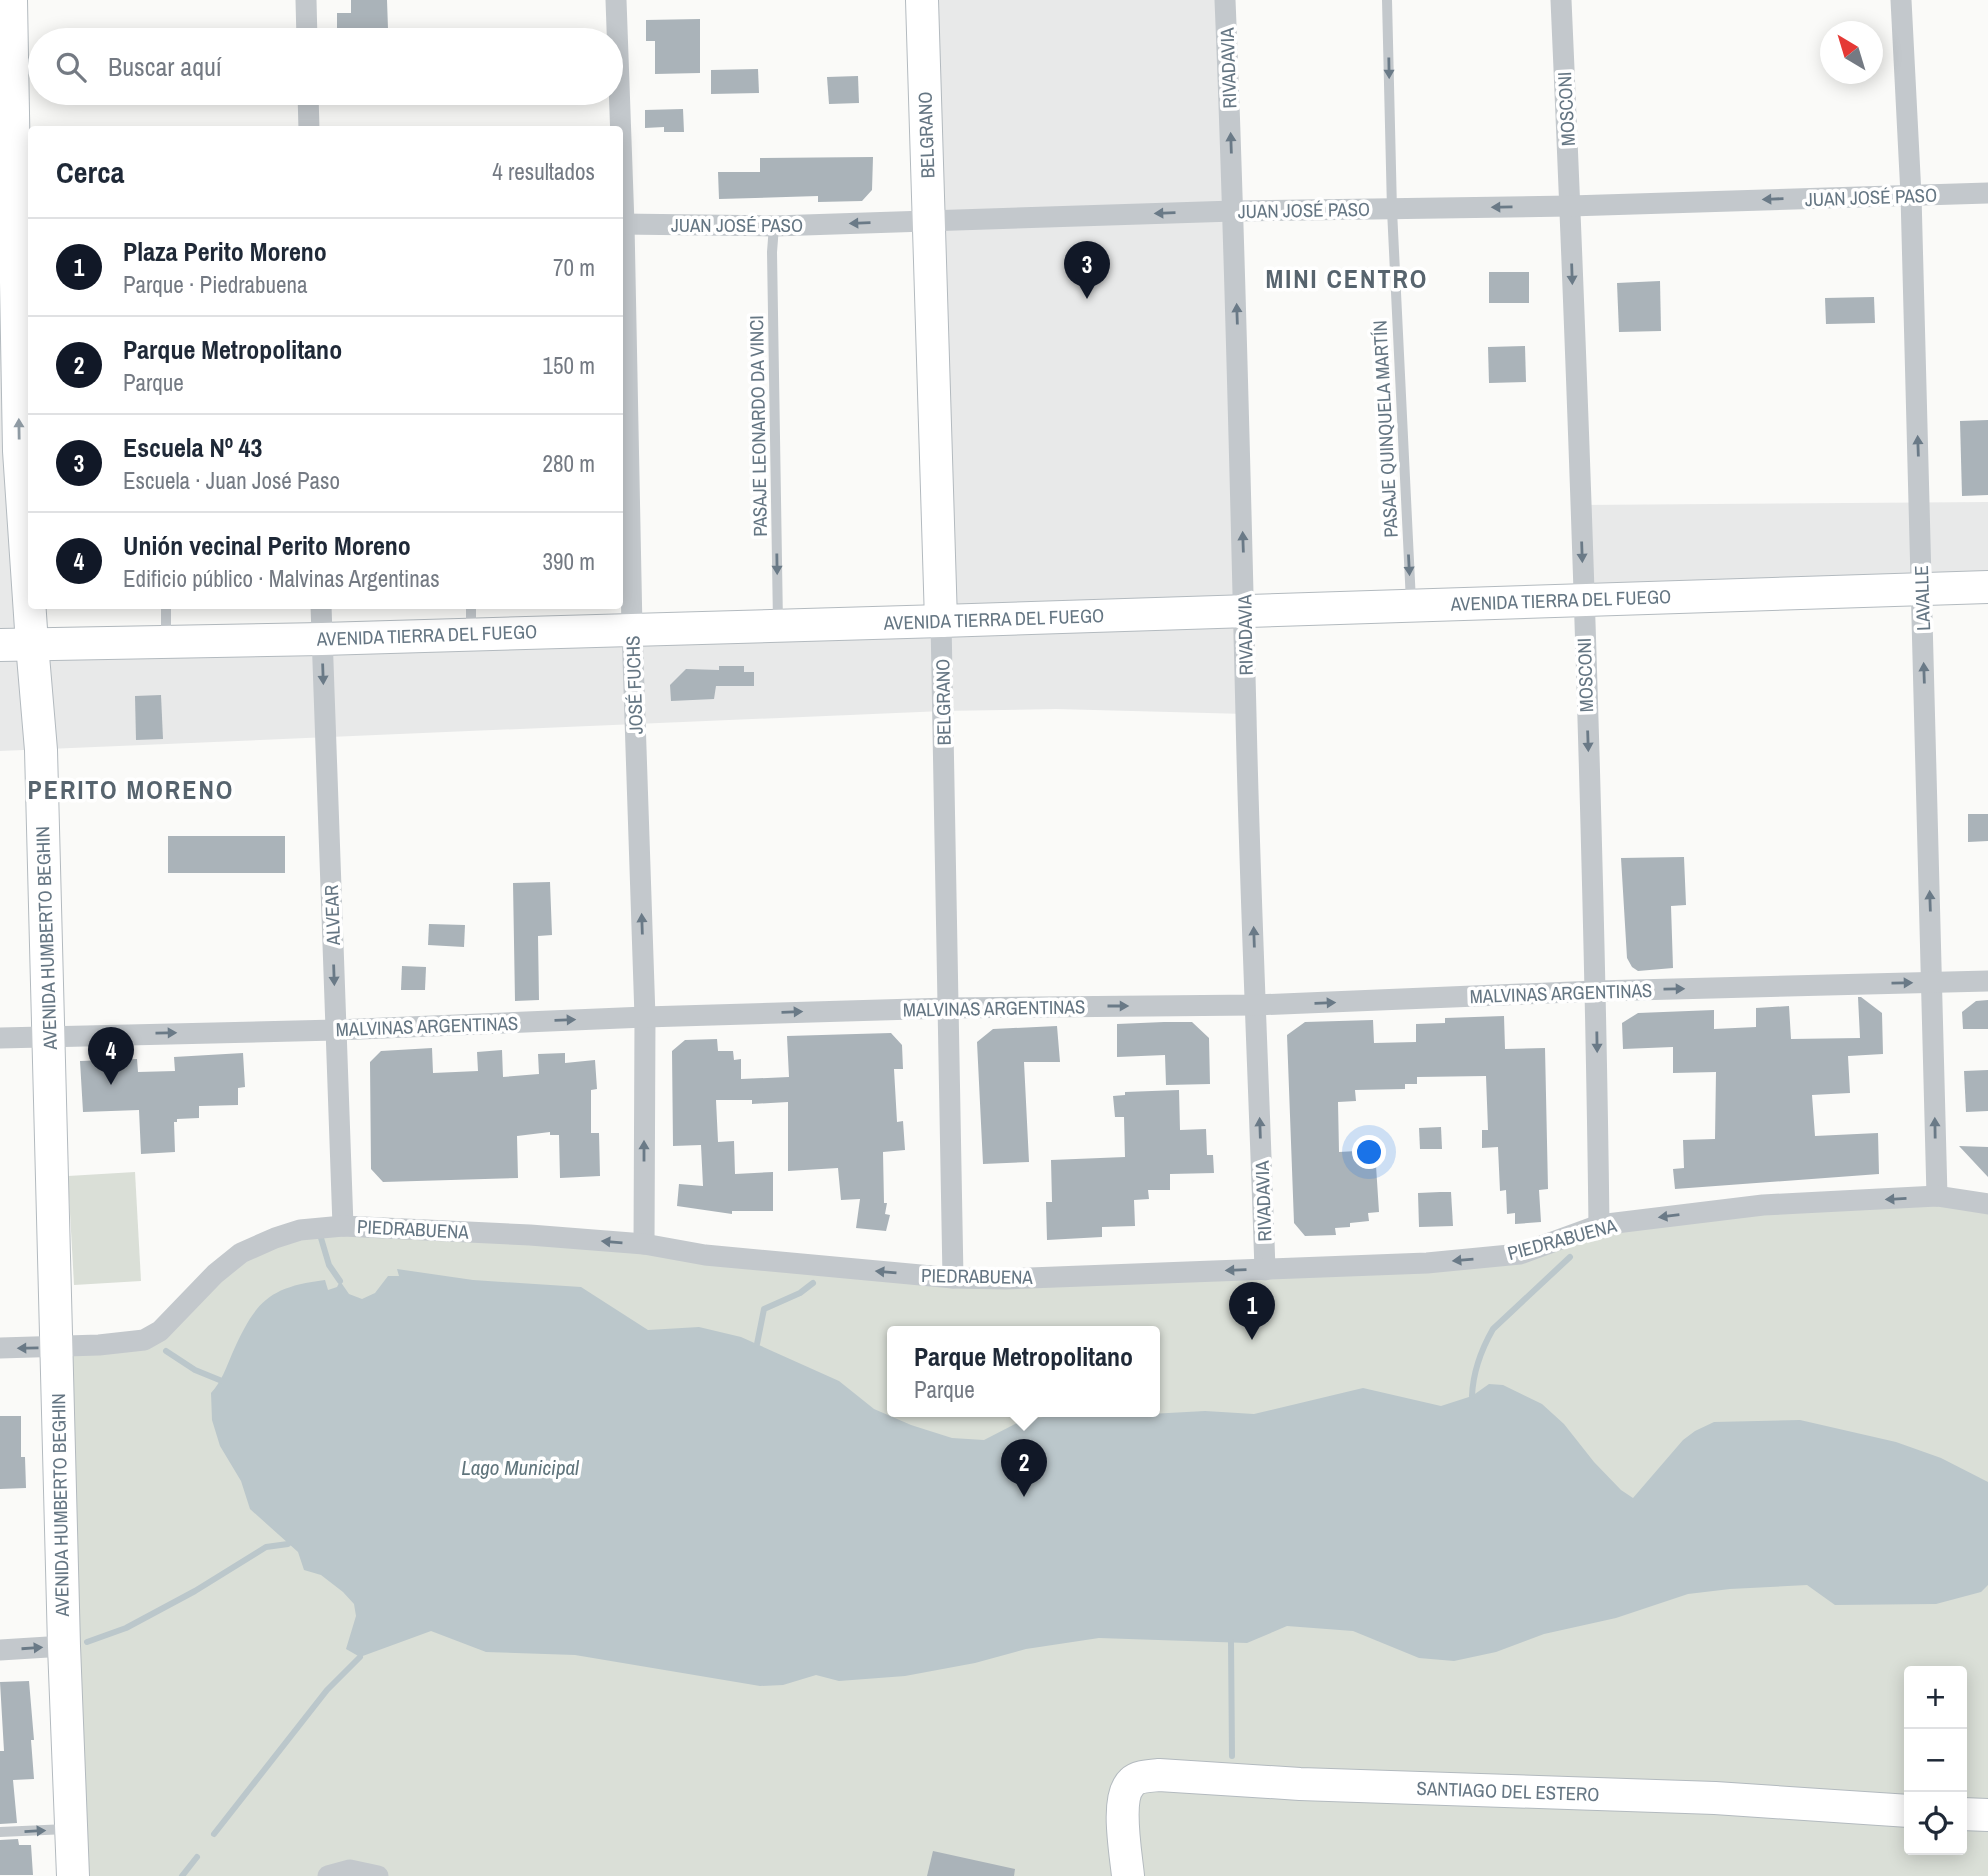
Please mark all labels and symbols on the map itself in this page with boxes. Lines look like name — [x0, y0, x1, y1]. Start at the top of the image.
north arrow — [1820, 21, 1883, 84]
street label: RIVADAVIA — [1214, 27, 1242, 109]
one-way arrow — [1383, 57, 1395, 79]
street label: MOSCONI — [1551, 71, 1581, 147]
street label: BELGRANO — [911, 91, 941, 179]
one-way arrow — [1225, 132, 1236, 154]
street label: JUAN JOSÉ PASO — [1804, 182, 1938, 212]
one-way arrow — [1762, 194, 1784, 205]
street label: JUAN JOSÉ PASO — [1238, 196, 1370, 224]
one-way arrow — [1491, 201, 1513, 213]
one-way arrow — [1154, 208, 1176, 219]
street label: JUAN JOSÉ PASO — [671, 212, 803, 238]
one-way arrow — [849, 218, 871, 229]
pin: 3 — [1064, 241, 1110, 299]
district label: MINI CENTRO — [1266, 261, 1428, 296]
one-way arrow — [1567, 263, 1578, 285]
one-way arrow — [1231, 303, 1242, 325]
street label: PASAJE LEONARDO DA VINCI — [743, 315, 773, 537]
street label: PASAJE QUINQUELA MARTÍN — [1366, 320, 1404, 538]
one-way arrow — [13, 418, 24, 440]
one-way arrow — [1912, 435, 1923, 457]
one-way arrow — [1238, 530, 1249, 552]
one-way arrow — [1576, 541, 1587, 563]
one-way arrow — [771, 553, 783, 575]
one-way arrow — [1404, 554, 1415, 576]
street label: LAVALLE — [1908, 565, 1936, 631]
street label: AVENIDA TIERRA DEL FUEGO — [1449, 583, 1672, 617]
street label: RIVADAVIA — [1231, 594, 1259, 676]
street label: AVENIDA TIERRA DEL FUEGO — [882, 602, 1105, 636]
street label: AVENIDA TIERRA DEL FUEGO — [315, 618, 538, 652]
street label: JOSÉ FUCHS — [619, 635, 649, 735]
street label: MOSCONI — [1571, 637, 1599, 713]
street label: BELGRANO — [929, 658, 957, 746]
one-way arrow — [1918, 662, 1930, 684]
one-way arrow — [317, 663, 329, 685]
one-way arrow — [1582, 730, 1593, 752]
district label: PERITO MORENO — [28, 772, 234, 807]
street label: AVENIDA HUMBERTO BEGHIN — [29, 826, 63, 1051]
street label: ALVEAR — [318, 884, 346, 947]
one-way arrow — [1924, 890, 1936, 912]
one-way arrow — [637, 913, 648, 935]
one-way arrow — [1248, 926, 1259, 948]
one-way arrow — [329, 964, 340, 986]
street label: MALVINAS ARGENTINAS — [1469, 977, 1653, 1009]
one-way arrow — [1891, 978, 1913, 989]
one-way arrow — [1664, 983, 1686, 995]
street label: MALVINAS ARGENTINAS — [903, 993, 1085, 1023]
one-way arrow — [1314, 997, 1336, 1008]
one-way arrow — [1107, 1001, 1129, 1012]
one-way arrow — [782, 1007, 804, 1018]
street label: MALVINAS ARGENTINAS — [335, 1010, 519, 1042]
one-way arrow — [554, 1015, 576, 1026]
pin: 4 — [88, 1027, 134, 1085]
one-way arrow — [156, 1028, 178, 1039]
one-way arrow — [1591, 1031, 1603, 1053]
one-way arrow — [1255, 1117, 1266, 1139]
one-way arrow — [1929, 1117, 1941, 1139]
your location — [1352, 1135, 1386, 1169]
one-way arrow — [638, 1140, 650, 1162]
street label: RIVADAVIA — [1249, 1160, 1277, 1242]
one-way arrow — [1885, 1193, 1907, 1204]
one-way arrow — [1658, 1211, 1680, 1222]
street label: PIEDRABUENA — [1505, 1212, 1620, 1266]
street label: PIEDRABUENA — [357, 1213, 470, 1245]
one-way arrow — [600, 1236, 622, 1247]
one-way arrow — [1452, 1255, 1474, 1266]
street label: PIEDRABUENA — [921, 1262, 1034, 1290]
one-way arrow — [1225, 1265, 1247, 1276]
one-way arrow — [875, 1266, 897, 1277]
pin: 1 — [1229, 1282, 1275, 1340]
one-way arrow — [17, 1342, 39, 1353]
street label: AVENIDA HUMBERTO BEGHIN — [45, 1393, 75, 1618]
pin: 2 — [1001, 1439, 1047, 1497]
water label: Lago Municipal — [461, 1453, 580, 1482]
one-way arrow — [21, 1642, 43, 1653]
street label: SANTIAGO DEL ESTERO — [1416, 1775, 1600, 1807]
one-way arrow — [25, 1825, 47, 1836]

